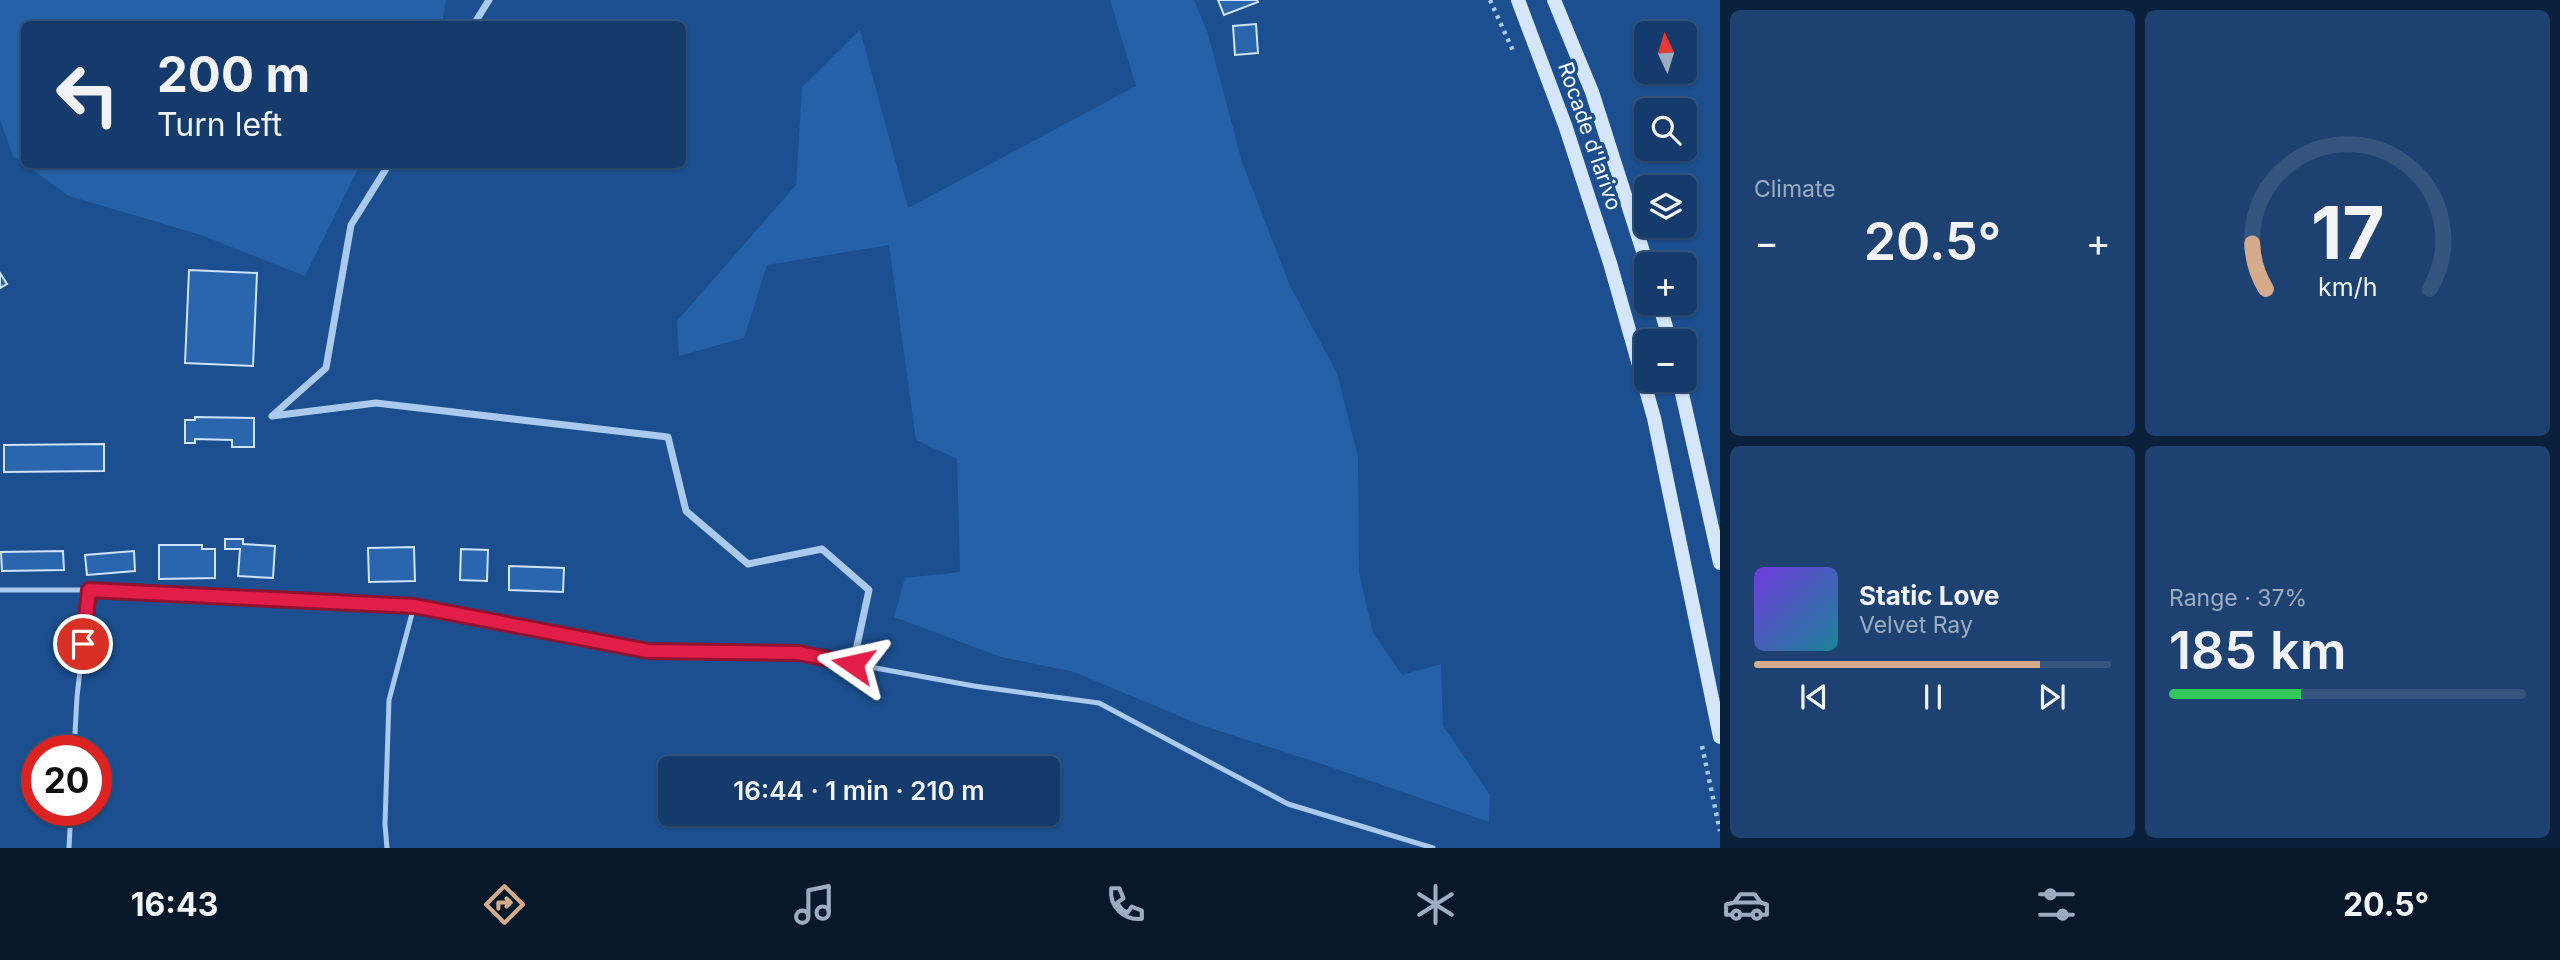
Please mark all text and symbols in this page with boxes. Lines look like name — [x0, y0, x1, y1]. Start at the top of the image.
north arrow — [1634, 21, 1698, 84]
map controls — [1634, 21, 1697, 392]
text: 200 m — [157, 45, 310, 104]
icon: left — [42, 49, 133, 140]
street label: Rocade d'Iarivo — [1553, 59, 1627, 213]
button: search — [1634, 98, 1697, 161]
text: Turn left — [157, 105, 282, 144]
button: layers — [1634, 175, 1697, 238]
text: Climate — [1754, 175, 1836, 203]
text: 17 — [2311, 188, 2384, 277]
text: 20.5° — [1864, 210, 2001, 273]
text: − — [1754, 219, 1779, 265]
text: + — [2086, 219, 2111, 265]
button: + — [1634, 252, 1697, 315]
text: km/h — [2318, 272, 2377, 302]
button: − — [1634, 329, 1697, 392]
text: Static Love — [1859, 580, 2000, 611]
text: Range · 37% — [2169, 584, 2307, 612]
text: Velvet Ray — [1859, 611, 1973, 639]
pin — [53, 614, 113, 674]
text: 185 km — [2169, 619, 2347, 682]
icon: arrive — [64, 625, 102, 663]
position arrow — [816, 627, 890, 701]
icon: previous — [1795, 678, 1833, 716]
icon: pause — [1914, 678, 1952, 716]
icon: next — [2033, 678, 2071, 716]
speed limit sign: 20 — [21, 735, 112, 826]
text: 16:44 · 1 min · 210 m — [733, 775, 985, 806]
icon: directions — [480, 880, 529, 929]
icon: music — [790, 880, 839, 929]
icon: phone — [1101, 880, 1150, 929]
icon: climate — [1411, 880, 1460, 929]
icon: car — [1722, 880, 1771, 929]
icon: filters — [2032, 880, 2081, 929]
text: 16:43 — [131, 885, 218, 924]
text: 20.5° — [2343, 885, 2429, 924]

